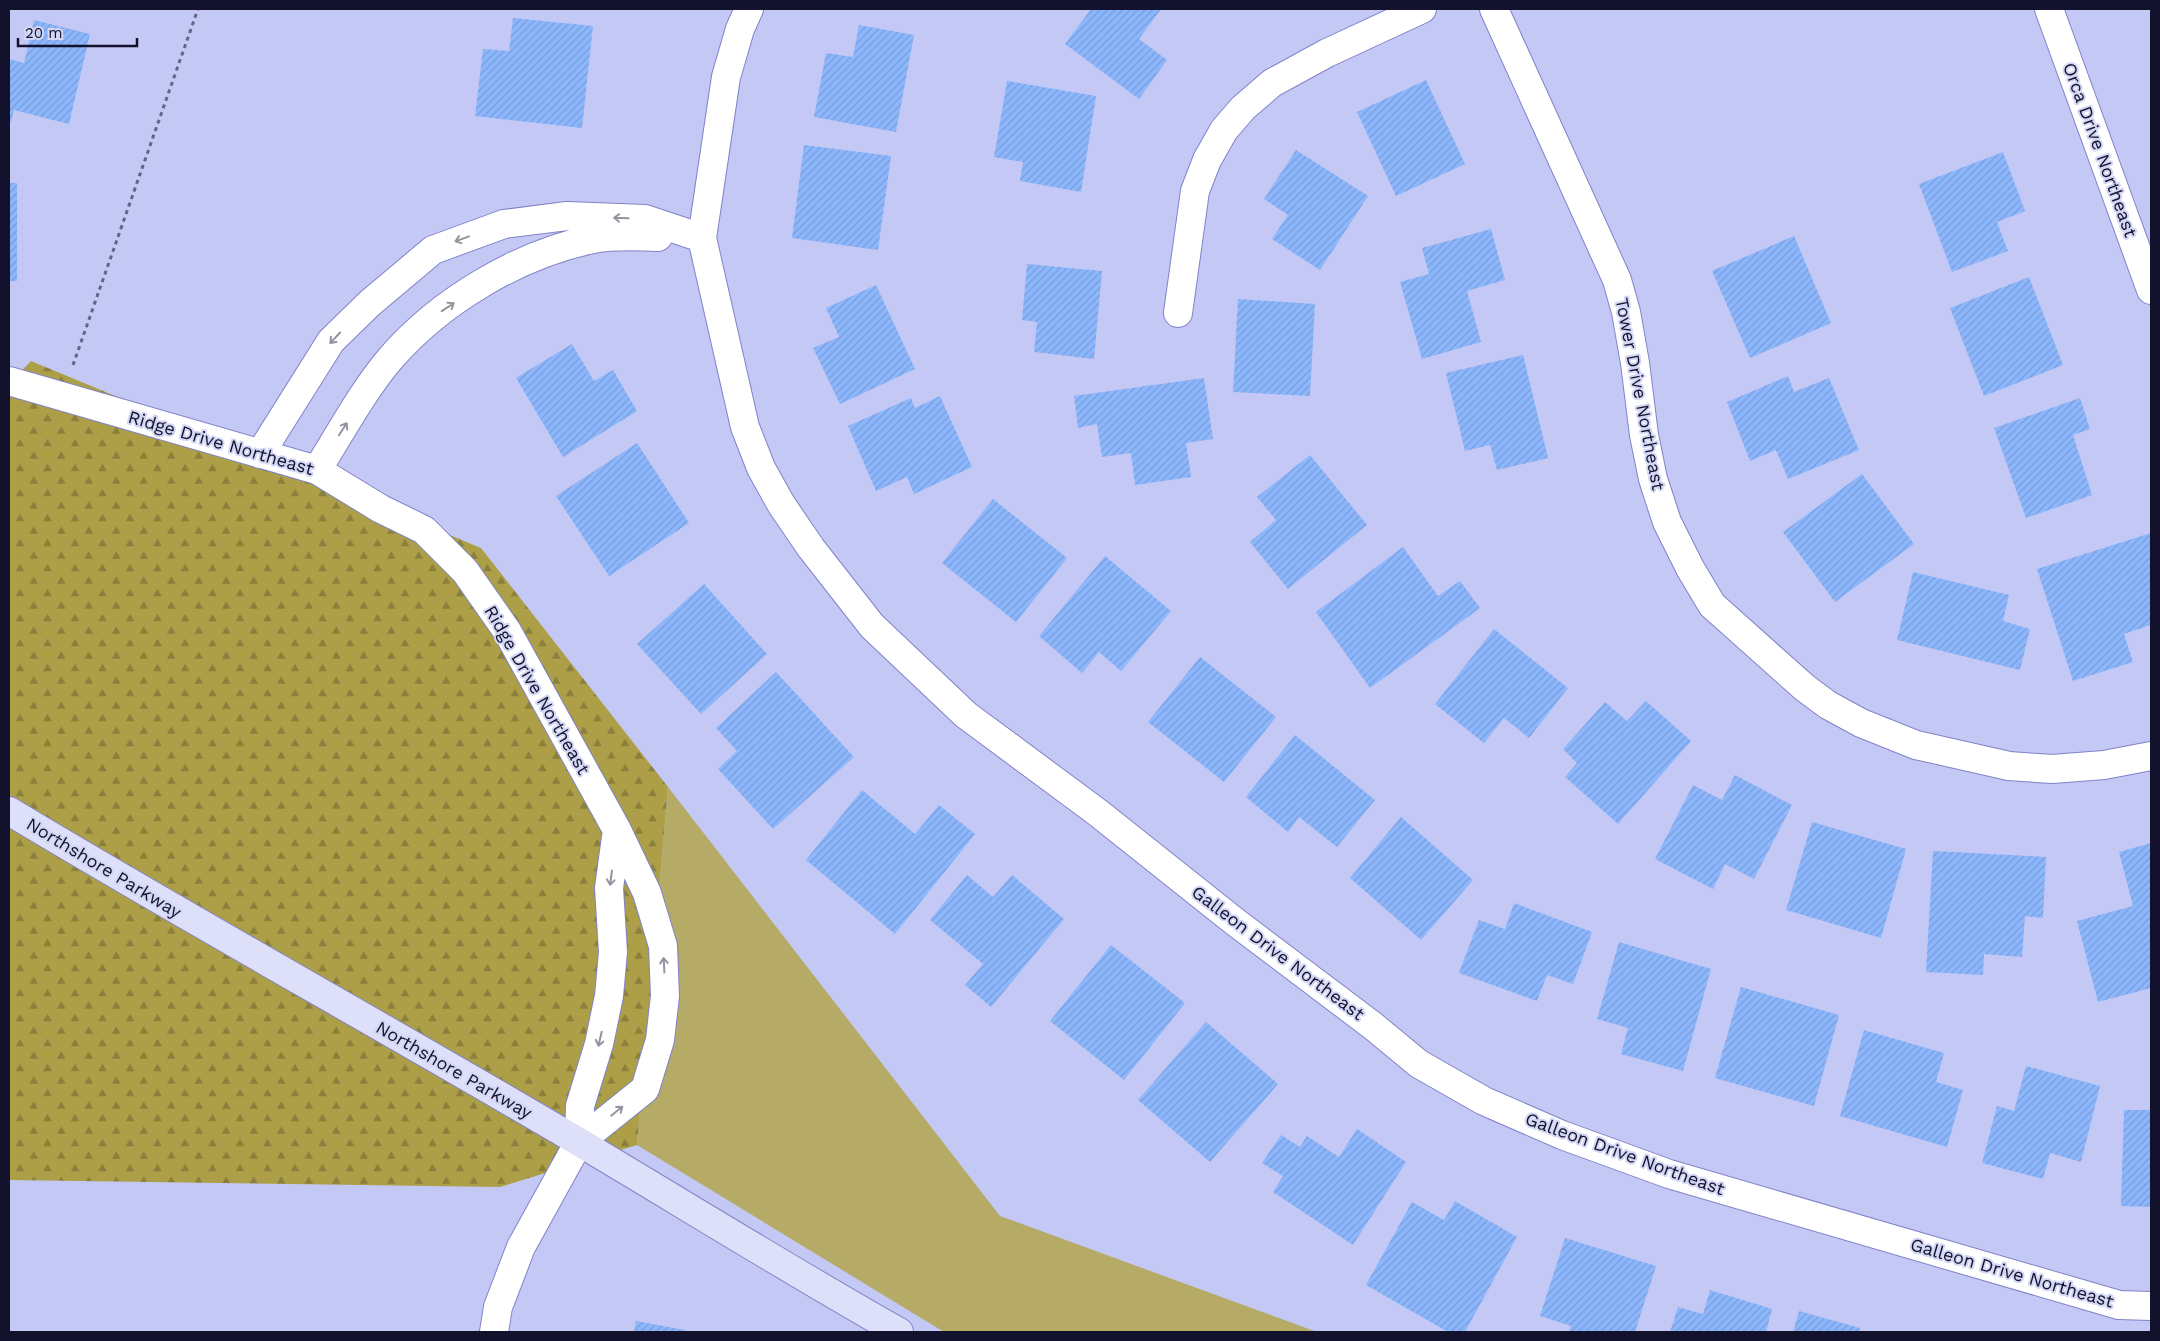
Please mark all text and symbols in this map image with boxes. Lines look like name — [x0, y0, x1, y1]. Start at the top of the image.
scale bar — [18, 15, 136, 47]
text: 20 m — [25, 24, 63, 42]
street label: Orca Drive Northeast — [2059, 60, 2142, 240]
one-way arrow — [613, 214, 629, 223]
one-way arrow — [455, 235, 470, 244]
street label: Tower Drive Northeast — [1612, 296, 1670, 492]
one-way arrow — [440, 301, 454, 311]
one-way arrow — [329, 331, 341, 344]
street label: Ridge Drive Northeast — [126, 406, 317, 479]
one-way arrow — [338, 422, 348, 436]
street label: Ridge Drive Northeast — [480, 601, 595, 778]
street label: Northshore Parkway — [23, 813, 186, 922]
one-way arrow — [606, 870, 616, 886]
street label: Galleon Drive Northeast — [1188, 881, 1369, 1025]
one-way arrow — [659, 957, 668, 973]
street label: Northshore Parkway — [372, 1016, 537, 1123]
one-way arrow — [595, 1031, 604, 1047]
one-way arrow — [610, 1106, 623, 1117]
street label: Galleon Drive Northeast — [1523, 1108, 1728, 1200]
street label: Galleon Drive Northeast — [1908, 1233, 2117, 1312]

